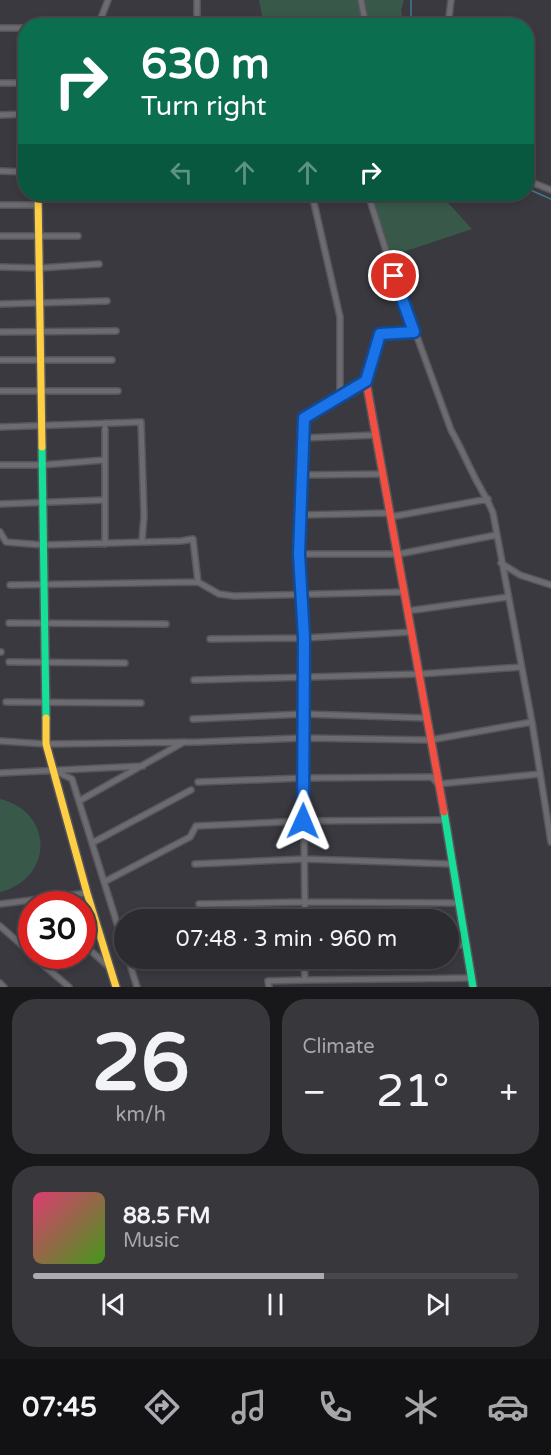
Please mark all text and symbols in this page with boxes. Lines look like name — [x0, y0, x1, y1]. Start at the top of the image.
text: 630 m — [141, 39, 270, 90]
icon: right — [42, 42, 120, 120]
text: Turn right — [141, 90, 267, 123]
icon: left — [165, 156, 198, 189]
icon: ahead — [228, 156, 261, 189]
icon: ahead — [291, 156, 324, 189]
icon: right — [354, 156, 387, 189]
pin — [368, 250, 419, 301]
icon: arrive — [377, 259, 410, 292]
position arrow — [271, 789, 335, 853]
speed limit sign: 30 — [18, 891, 96, 969]
text: 07:48 · 3 min · 960 m — [176, 926, 397, 952]
text: 26 — [92, 1017, 190, 1111]
text: Climate — [303, 1035, 375, 1059]
text: 21° — [376, 1065, 449, 1119]
text: − — [303, 1073, 326, 1112]
text: + — [499, 1073, 518, 1112]
text: km/h — [116, 1103, 166, 1127]
text: 88.5 FM — [123, 1203, 211, 1229]
text: Music — [123, 1229, 179, 1253]
icon: previous — [97, 1288, 130, 1321]
icon: pause — [259, 1288, 292, 1321]
icon: next — [421, 1288, 454, 1321]
icon: directions — [141, 1386, 183, 1428]
icon: music — [228, 1386, 270, 1428]
icon: phone — [314, 1386, 356, 1428]
icon: climate — [400, 1386, 442, 1428]
icon: car — [487, 1386, 529, 1428]
text: 07:45 — [22, 1391, 97, 1424]

